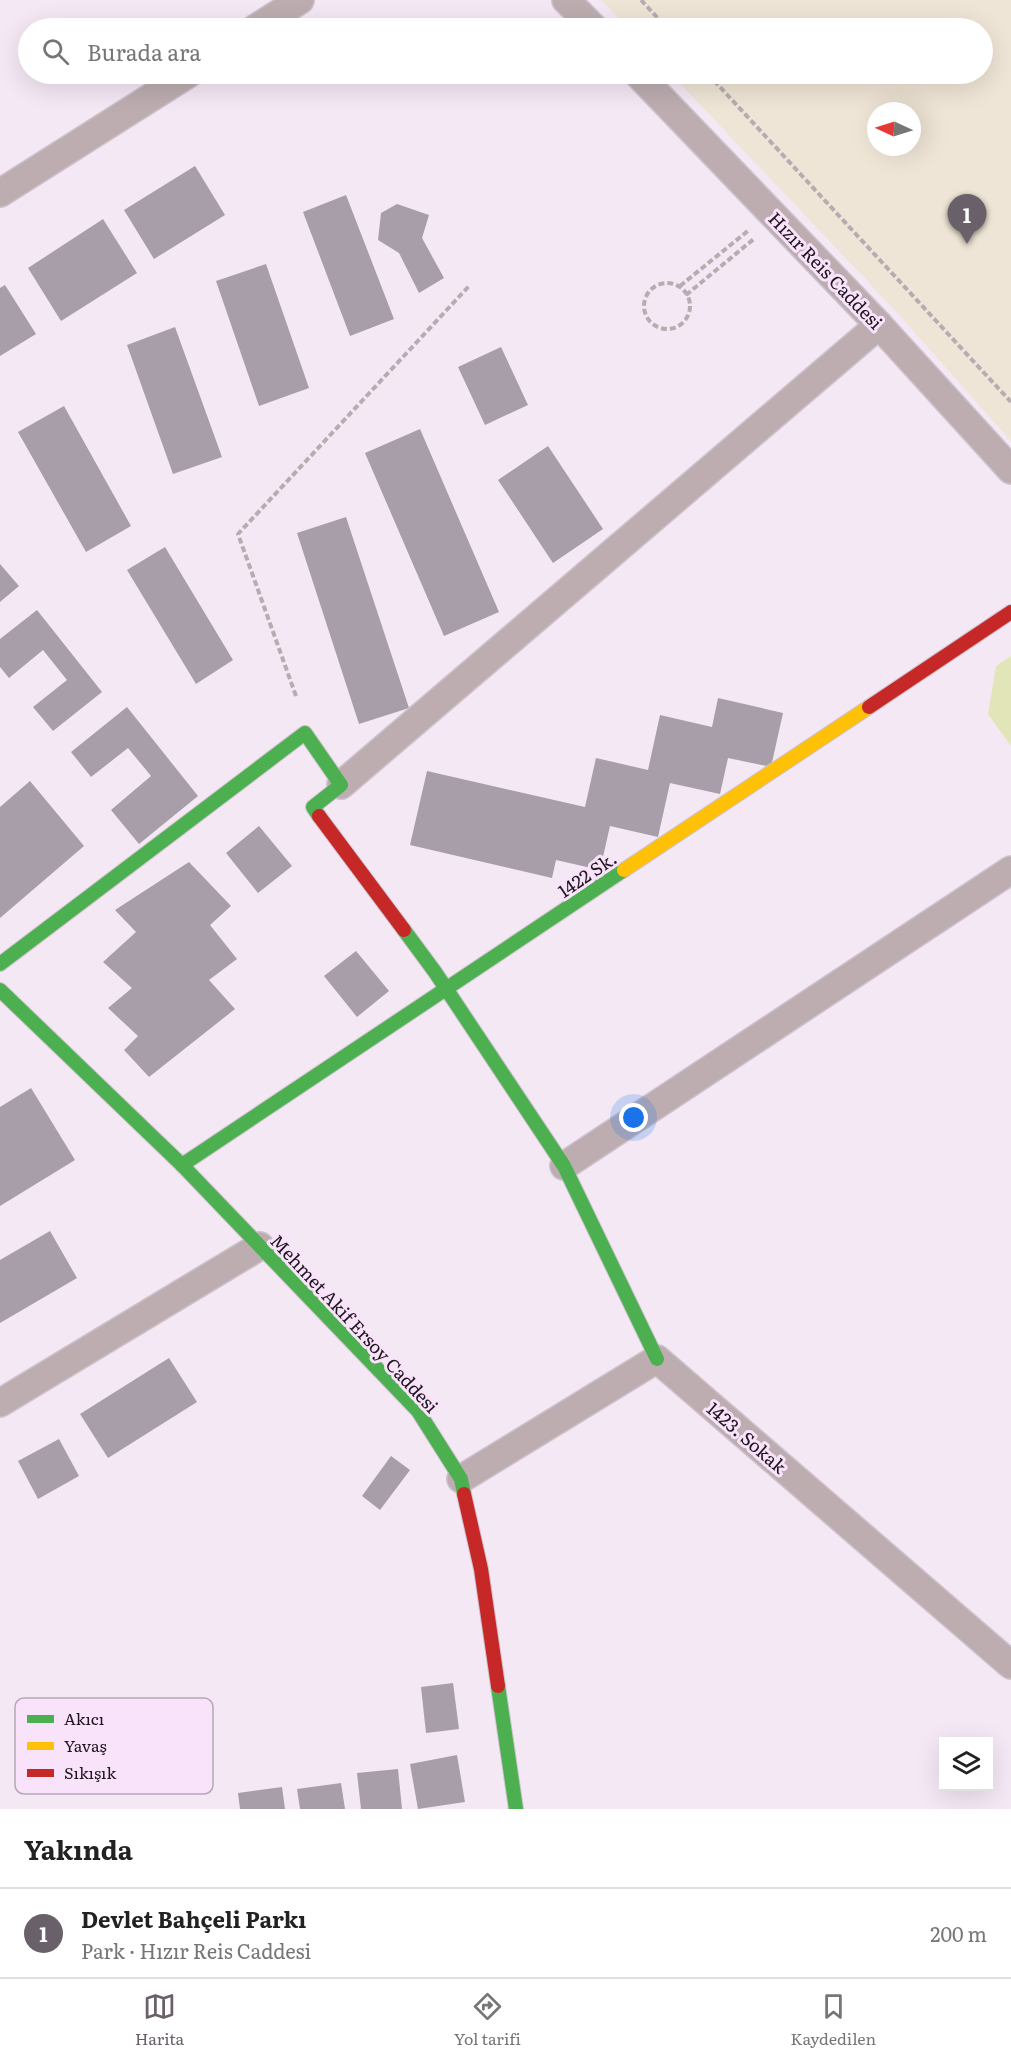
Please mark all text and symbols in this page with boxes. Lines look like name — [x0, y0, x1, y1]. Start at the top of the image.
search box — [18, 18, 993, 84]
icon: search — [39, 35, 72, 68]
text: Burada ara — [87, 35, 201, 68]
north arrow — [867, 102, 921, 156]
pin: 1 — [948, 194, 986, 244]
street label: Hızır Reis Caddesi — [763, 205, 889, 335]
street label: 1422 Sk. — [552, 844, 622, 904]
your location — [619, 1103, 648, 1132]
street label: Mehmet Akif Ersoy Caddesi — [265, 1228, 445, 1418]
street label: 1423. Sokak — [701, 1395, 793, 1480]
legend — [15, 1698, 213, 1794]
text: Akıcı — [64, 1706, 104, 1730]
text: Yavaş — [64, 1733, 107, 1757]
map controls — [939, 1737, 993, 1791]
button: layers — [939, 1737, 993, 1791]
text: Sıkışık — [64, 1760, 116, 1784]
text: Yakında — [24, 1829, 133, 1868]
text: Devlet Bahçeli Parkı — [81, 1902, 306, 1935]
text: 1 — [39, 1918, 48, 1948]
text: 200 m — [930, 1918, 987, 1948]
text: Park · Hızır Reis Caddesi — [81, 1935, 311, 1965]
tab: Harita — [135, 1990, 184, 2050]
tab: Yol tarifi — [454, 1990, 521, 2050]
tab: Kaydedilen — [791, 1990, 876, 2050]

